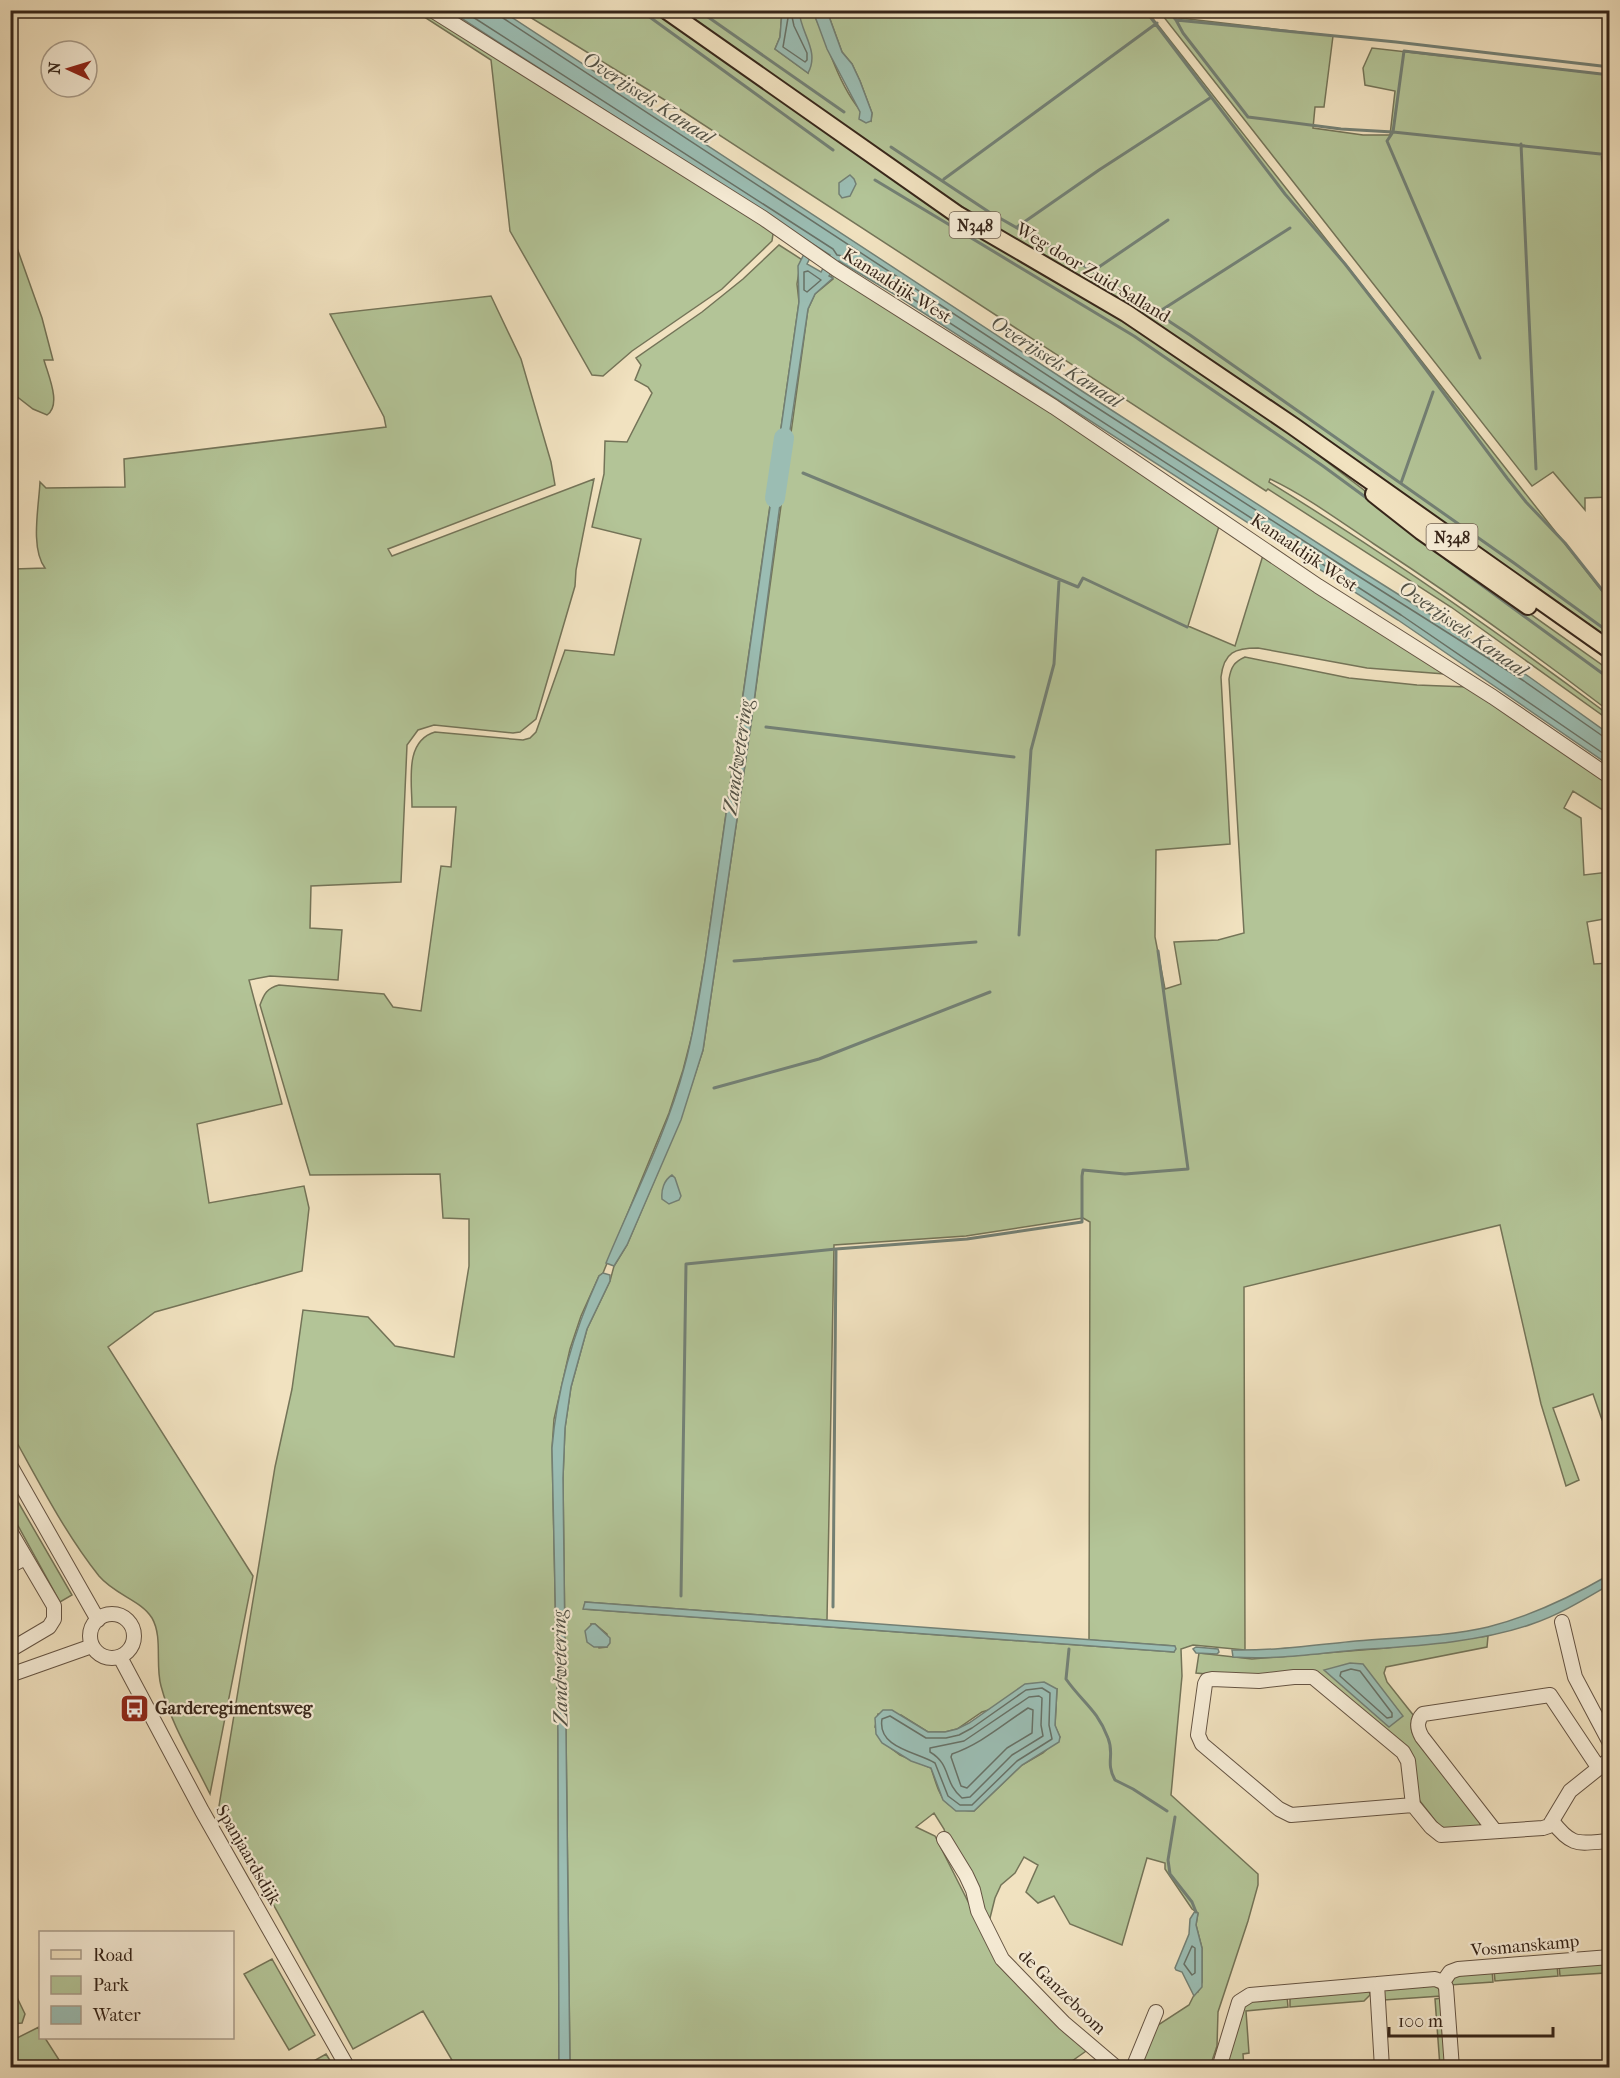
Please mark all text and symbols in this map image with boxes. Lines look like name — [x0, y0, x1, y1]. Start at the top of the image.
north arrow — [39, 39, 99, 99]
water label: Overijssels Kanaal — [578, 47, 719, 150]
text: N — [45, 60, 64, 75]
road number: N348 — [950, 212, 1000, 238]
street label: Weg door Zuid-Salland — [1011, 218, 1174, 328]
street label: Kanaaldijk West — [839, 244, 956, 328]
water label: Overijssels Kanaal — [986, 311, 1127, 414]
street label: Kanaaldijk West — [1246, 509, 1362, 597]
road number: N348 — [1426, 524, 1478, 550]
water label: Overijssels Kanaal — [1394, 576, 1533, 683]
water label: Zandwetering — [718, 697, 758, 818]
water label: Zandwetering — [547, 1609, 573, 1728]
bus stop icon: Garderegimentsweg — [118, 1692, 150, 1724]
place label: Garderegimentsweg — [155, 1698, 314, 1719]
street label: Spanjaardsdijk — [211, 1801, 285, 1909]
legend — [39, 1931, 234, 2039]
street label: Vosmanskamp — [1469, 1931, 1580, 1961]
text: Road — [93, 1945, 133, 1966]
street label: de Ganzeboom — [1014, 1945, 1110, 2039]
text: Park — [93, 1975, 130, 1996]
scale bar — [1389, 2000, 1552, 2038]
text: Water — [92, 2005, 141, 2026]
text: 100 m — [1398, 2011, 1443, 2032]

